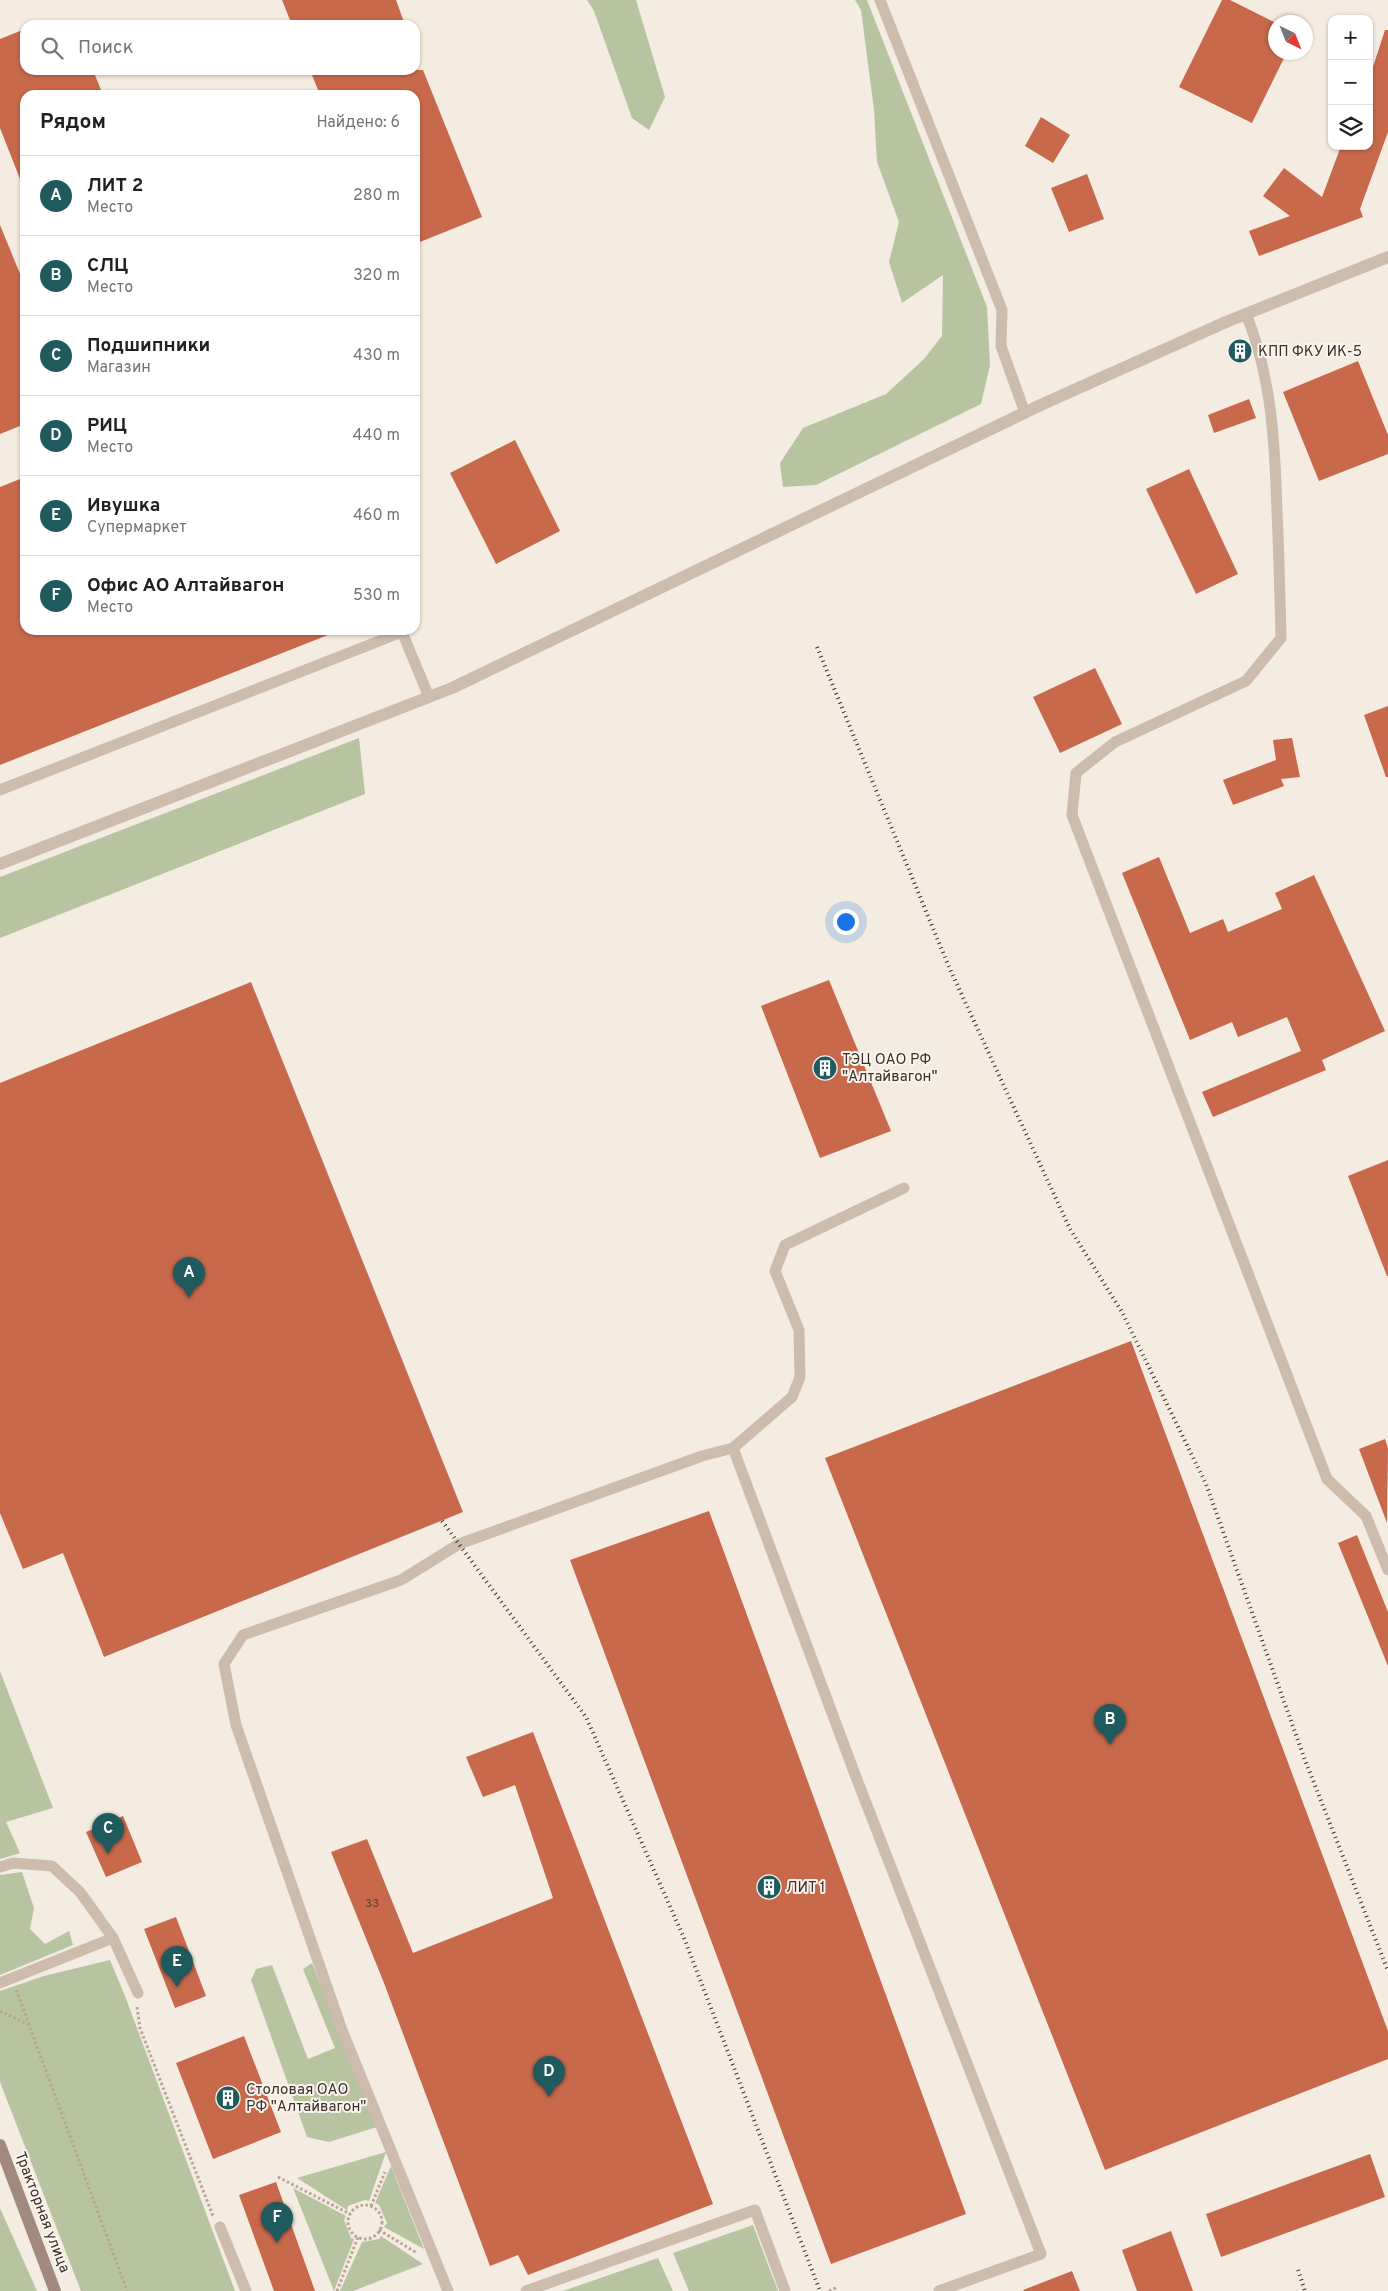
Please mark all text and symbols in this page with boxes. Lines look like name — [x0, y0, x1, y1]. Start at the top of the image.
north arrow — [1268, 15, 1313, 60]
map controls — [1328, 15, 1373, 150]
button: + — [1328, 15, 1373, 60]
search box — [20, 20, 420, 75]
icon: search — [38, 34, 66, 62]
text: Поиск — [78, 36, 134, 60]
button: − — [1328, 60, 1373, 105]
button: layers — [1328, 105, 1373, 150]
text: Рядом — [40, 109, 106, 136]
text: Найдено: 6 — [317, 113, 400, 133]
text: ЛИТ 2 — [87, 174, 143, 198]
text: A — [50, 186, 62, 206]
text: 280 m — [353, 186, 400, 206]
text: Место — [87, 198, 133, 218]
text: СЛЦ — [87, 254, 128, 278]
text: B — [50, 266, 62, 286]
text: 320 m — [353, 266, 400, 286]
text: Место — [87, 278, 133, 298]
text: Подшипники — [87, 334, 210, 358]
building icon: КПП ФКУ ИК-5 — [1227, 338, 1253, 364]
place label: КПП ФКУ ИК-5 — [1258, 343, 1362, 362]
text: C — [51, 346, 61, 366]
text: 430 m — [353, 346, 400, 366]
text: Магазин — [87, 358, 151, 378]
text: РИЦ — [87, 414, 127, 438]
text: D — [50, 426, 62, 446]
text: 440 m — [353, 426, 400, 446]
text: Место — [87, 438, 133, 458]
text: Ивушка — [87, 494, 160, 518]
text: E — [51, 506, 61, 526]
text: 460 m — [353, 506, 400, 526]
text: Супермаркет — [87, 518, 187, 538]
text: Офис АО Алтайвагон — [87, 574, 284, 598]
text: F — [51, 586, 61, 606]
text: 530 m — [353, 586, 400, 606]
text: Место — [87, 598, 133, 618]
your location — [833, 909, 859, 935]
place label: ТЭЦ ОАО РФ "Алтайвагон" — [842, 1051, 938, 1087]
building icon: ТЭЦ ОАО РФ "Алтайвагон" — [812, 1055, 838, 1081]
pin: A — [173, 1257, 205, 1298]
pin: B — [1094, 1704, 1126, 1745]
pin: C — [92, 1813, 124, 1854]
building icon: ЛИТ 1 — [756, 1874, 782, 1900]
place label: ЛИТ 1 — [786, 1879, 825, 1898]
house number: 33 — [365, 1896, 379, 1912]
pin: E — [161, 1946, 193, 1987]
pin: D — [533, 2056, 565, 2097]
place label: Столовая ОАО РФ "Алтайвагон" — [246, 2081, 366, 2117]
building icon: Столовая ОАО РФ "Алтайвагон" — [215, 2085, 241, 2111]
street label: Тракторная улица — [10, 2149, 73, 2276]
pin: F — [261, 2202, 293, 2243]

